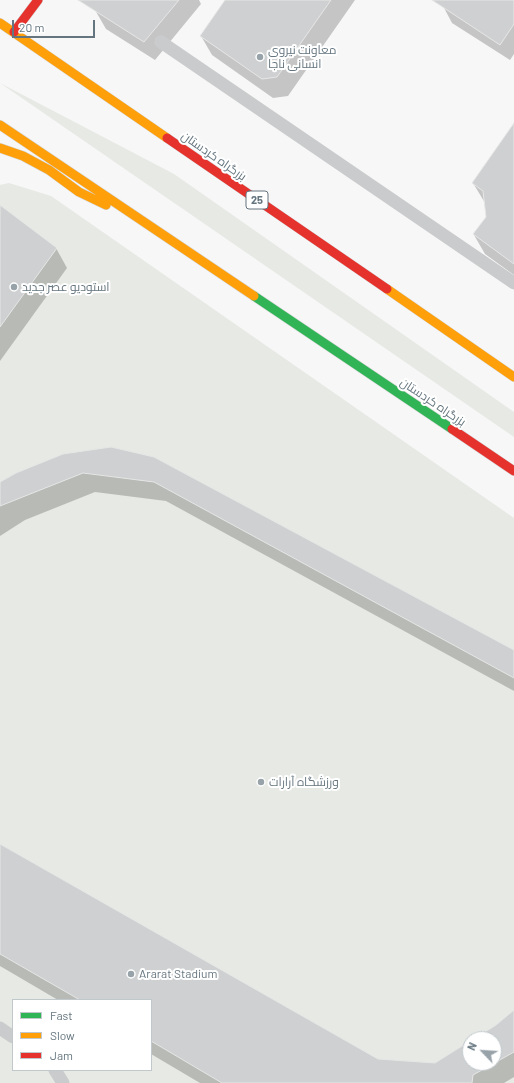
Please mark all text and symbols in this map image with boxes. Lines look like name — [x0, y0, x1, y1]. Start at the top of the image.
scale bar — [14, 12, 97, 38]
text: 20 m — [19, 20, 45, 34]
place label: معاونت نیروی انسانی ناجا — [268, 43, 336, 71]
marker: معاونت نیروی انسانی ناجا — [255, 52, 265, 62]
street label: بزرگراه کردستان — [179, 128, 249, 184]
road number: 25 — [246, 191, 268, 209]
place label: استودیو عصر جدید — [22, 280, 110, 294]
marker: استودیو عصر جدید — [9, 282, 19, 292]
street label: بزرگراه کردستان — [397, 375, 469, 429]
place label: ورزشگاه آرارات — [269, 775, 339, 789]
marker: ورزشگاه آرارات — [256, 777, 266, 787]
place label: Ararat Stadium — [139, 967, 217, 981]
marker: Ararat Stadium — [126, 969, 136, 979]
legend — [12, 999, 152, 1071]
text: Fast — [50, 1008, 73, 1022]
text: Slow — [50, 1028, 75, 1042]
north arrow — [462, 1031, 502, 1071]
text: N — [464, 1040, 479, 1052]
text: Jam — [50, 1048, 73, 1062]

